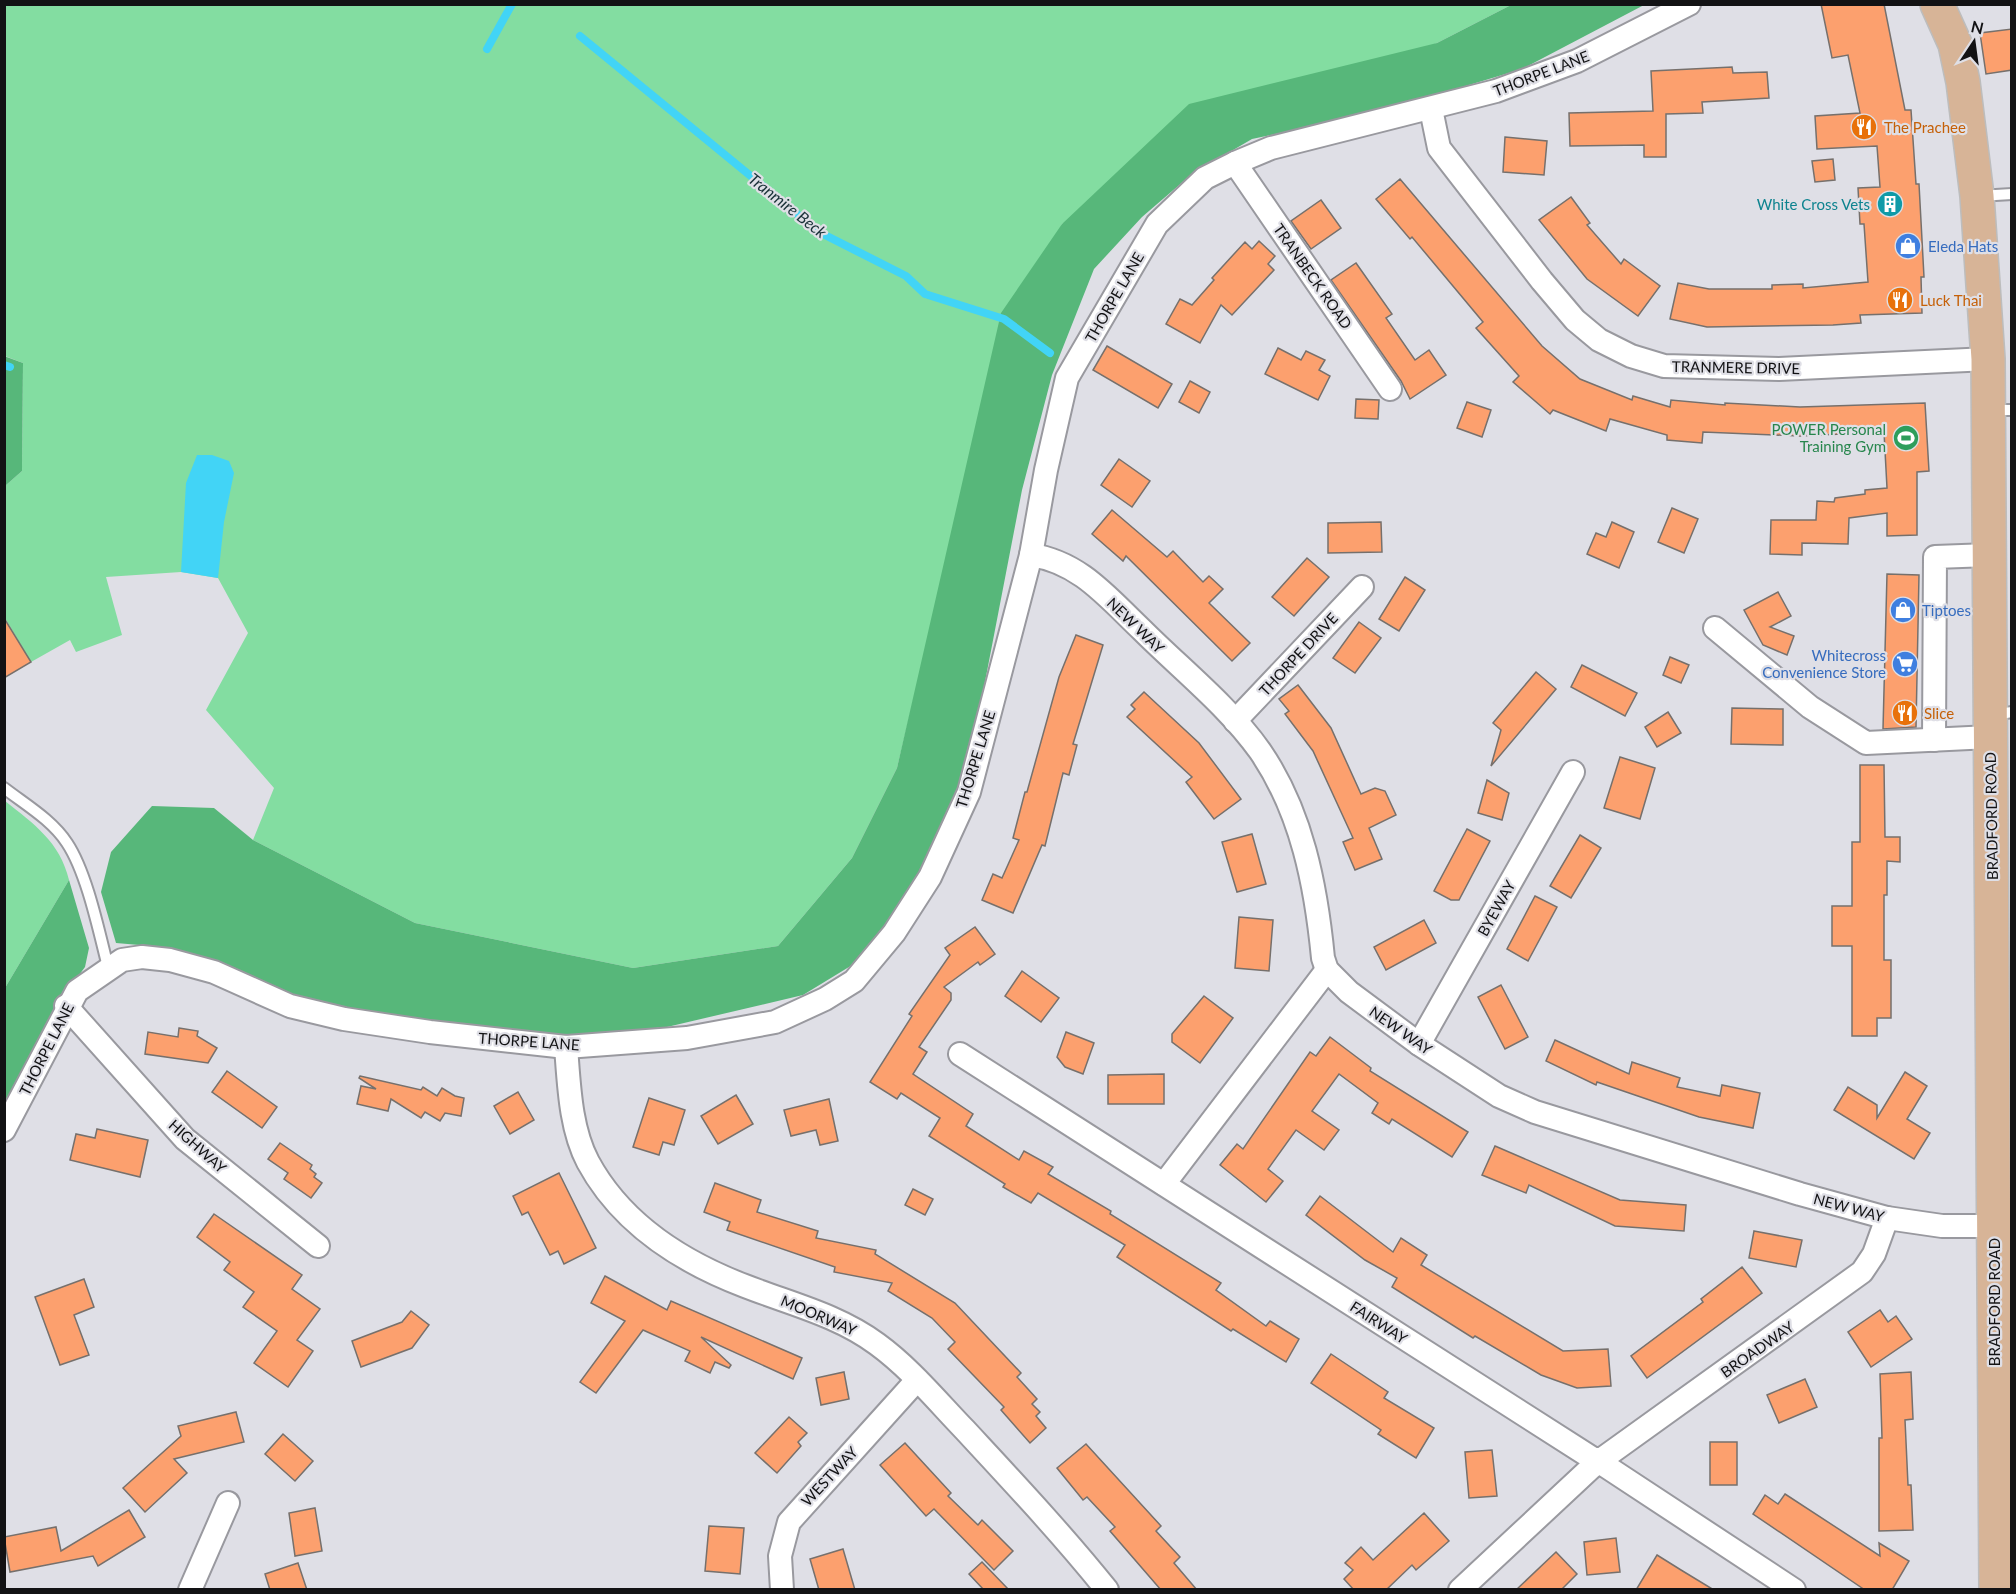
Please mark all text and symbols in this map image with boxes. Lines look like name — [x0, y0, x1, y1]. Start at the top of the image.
north arrow — [1944, 12, 2004, 72]
text: N — [1969, 16, 1986, 38]
street label: THORPE LANE — [1491, 46, 1591, 100]
restaurant icon: The Prachee — [1849, 112, 1879, 142]
place label: The Prachee — [1884, 118, 1966, 136]
water label: Tranmire Beck — [745, 169, 831, 242]
building icon: White Cross Vets — [1875, 189, 1905, 219]
place label: White Cross Vets — [1757, 195, 1870, 213]
street label: TRANBECK ROAD — [1270, 220, 1356, 332]
shop icon: Eleda Hats — [1893, 231, 1923, 261]
place label: Eleda Hats — [1928, 237, 1998, 255]
street label: THORPE LANE — [1081, 249, 1147, 345]
restaurant icon: Luck Thai — [1885, 285, 1915, 315]
place label: Luck Thai — [1920, 291, 1982, 309]
street label: TRANMERE DRIVE — [1672, 357, 1800, 377]
place label: POWER Personal Training Gym — [1771, 420, 1886, 455]
sports icon: POWER Personal Training Gym — [1891, 423, 1921, 453]
street label: NEW WAY — [1104, 593, 1169, 657]
shop icon: Tiptoes — [1888, 595, 1918, 625]
place label: Tiptoes — [1922, 601, 1971, 619]
street label: THORPE DRIVE — [1255, 609, 1341, 699]
place label: Whitecross Convenience Store — [1762, 646, 1886, 681]
supermarket icon: Whitecross Convenience Store — [1890, 649, 1920, 679]
restaurant icon: Slice — [1890, 698, 1920, 728]
place label: Slice — [1924, 704, 1954, 722]
street label: THORPE LANE — [952, 708, 998, 810]
street label: BRADFORD ROAD — [1981, 752, 2001, 880]
street label: BYEWAY — [1473, 877, 1519, 939]
street label: THORPE LANE — [15, 1000, 77, 1098]
street label: NEW WAY — [1366, 1002, 1436, 1059]
street label: THORPE LANE — [478, 1028, 580, 1054]
street label: HIGHWAY — [165, 1115, 231, 1177]
street label: NEW WAY — [1812, 1189, 1887, 1225]
street label: BRADFORD ROAD — [1985, 1238, 2003, 1366]
street label: MOORWAY — [778, 1291, 860, 1339]
street label: FAIRWAY — [1347, 1297, 1412, 1347]
street label: BROADWAY — [1717, 1317, 1798, 1381]
street label: WESTWAY — [797, 1442, 861, 1509]

